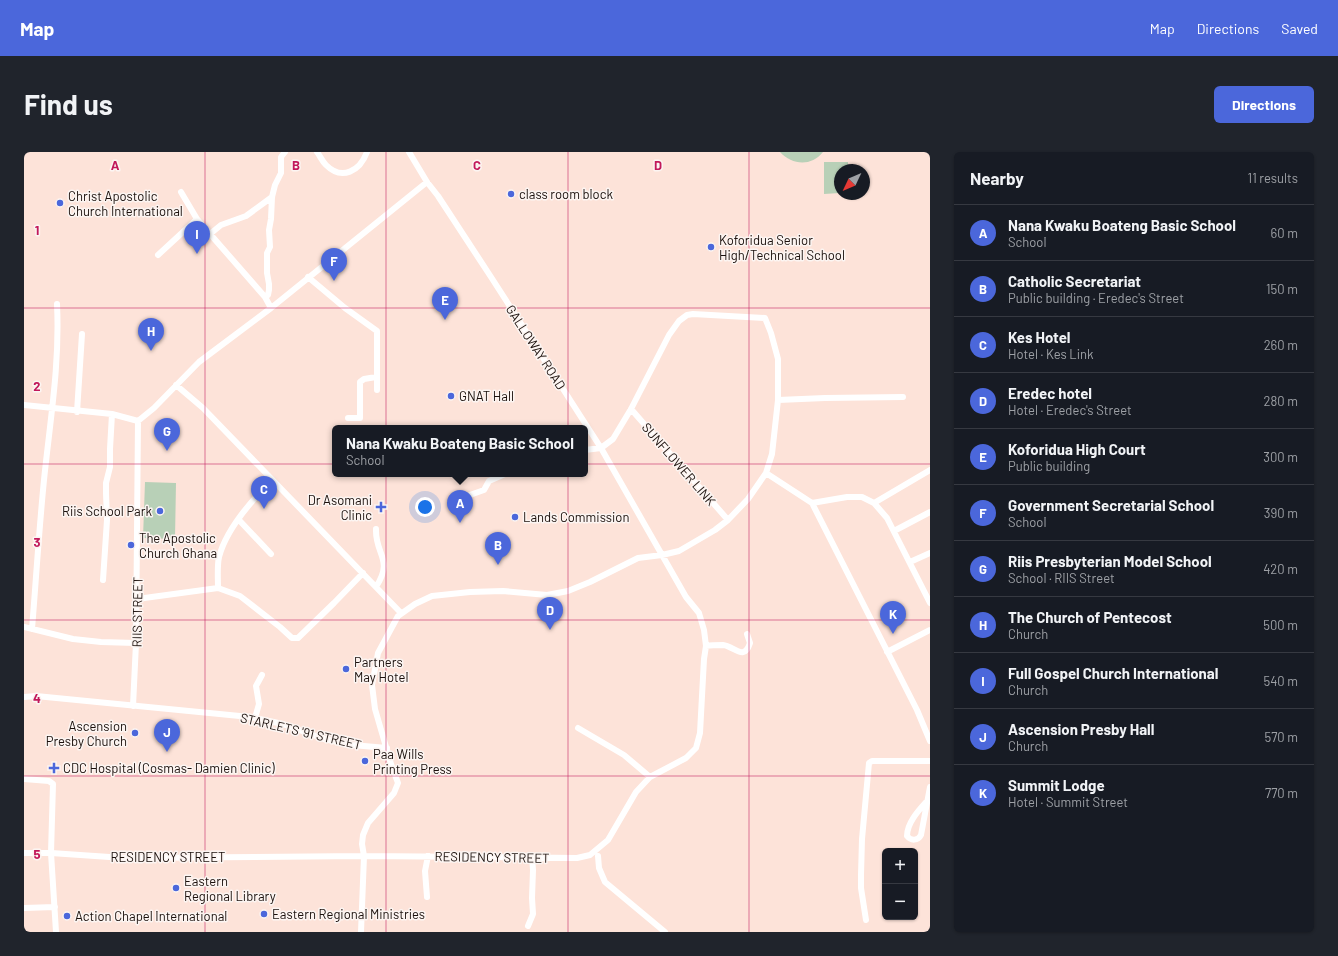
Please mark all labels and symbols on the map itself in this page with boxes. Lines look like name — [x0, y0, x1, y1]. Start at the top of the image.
text: A — [111, 157, 120, 173]
text: B — [292, 157, 300, 173]
text: C — [473, 157, 481, 173]
text: D — [654, 157, 662, 173]
north arrow — [834, 164, 870, 200]
place label: class room block — [519, 186, 613, 202]
place label: Christ Apostolic Church International — [68, 188, 183, 219]
marker: class room block — [506, 189, 516, 199]
marker: Christ Apostolic Church International — [55, 198, 65, 208]
pin: I — [184, 221, 210, 254]
text: 1 — [35, 222, 39, 238]
place label: Koforidua Senior High/Technical School — [719, 232, 845, 263]
marker: Koforidua Senior High/Technical School — [706, 242, 716, 252]
pin: F — [321, 248, 347, 281]
pin: E — [432, 287, 458, 320]
street label: GALLOWAY ROAD — [503, 302, 569, 392]
pin: H — [138, 318, 164, 351]
text: 2 — [33, 378, 41, 394]
place label: GNAT Hall — [459, 388, 514, 404]
marker: GNAT Hall — [446, 391, 456, 401]
pin: G — [154, 418, 180, 451]
street label: SUNFLOWER LINK — [639, 419, 719, 509]
pin: C — [251, 476, 277, 509]
pin: A — [447, 490, 473, 523]
place label: Dr Asomani Clinic — [308, 492, 372, 523]
your location — [415, 497, 435, 517]
marker: Dr Asomani Clinic — [375, 501, 387, 513]
place label: Riis School Park — [62, 503, 152, 519]
marker: Riis School Park — [155, 506, 165, 516]
place label: Lands Commission — [523, 509, 629, 525]
marker: Lands Commission — [510, 512, 520, 522]
place label: The Apostolic Church Ghana — [139, 530, 217, 561]
pin: B — [485, 532, 511, 565]
text: 3 — [33, 534, 41, 550]
marker: The Apostolic Church Ghana — [126, 540, 136, 550]
street label: RIIS STREET — [128, 577, 146, 647]
pin: D — [537, 597, 563, 630]
pin: K — [880, 601, 906, 634]
place label: Partners May Hotel — [354, 654, 408, 685]
marker: Partners May Hotel — [341, 664, 351, 674]
text: 4 — [33, 690, 41, 706]
street label: STARLETS '91 STREET — [239, 709, 363, 753]
place label: Ascension Presby Church — [46, 718, 127, 749]
pin: J — [154, 719, 180, 752]
marker: Ascension Presby Church — [130, 728, 140, 738]
place label: Paa Wills Printing Press — [373, 746, 452, 777]
marker: Paa Wills Printing Press — [360, 756, 370, 766]
place label: CDC Hospital (Cosmas- Damien Clinic) — [63, 760, 275, 776]
marker: CDC Hospital (Cosmas- Damien Clinic) — [48, 762, 60, 774]
text: 5 — [33, 846, 41, 862]
street label: RESIDENCY STREET — [434, 848, 550, 866]
street label: RESIDENCY STREET — [111, 849, 226, 865]
place label: Eastern Regional Library — [184, 873, 276, 904]
marker: Eastern Regional Library — [171, 883, 181, 893]
place label: Eastern Regional Ministries — [272, 906, 425, 922]
place label: Action Chapel International — [75, 908, 227, 924]
marker: Eastern Regional Ministries — [259, 909, 269, 919]
marker: Action Chapel International — [62, 911, 72, 921]

